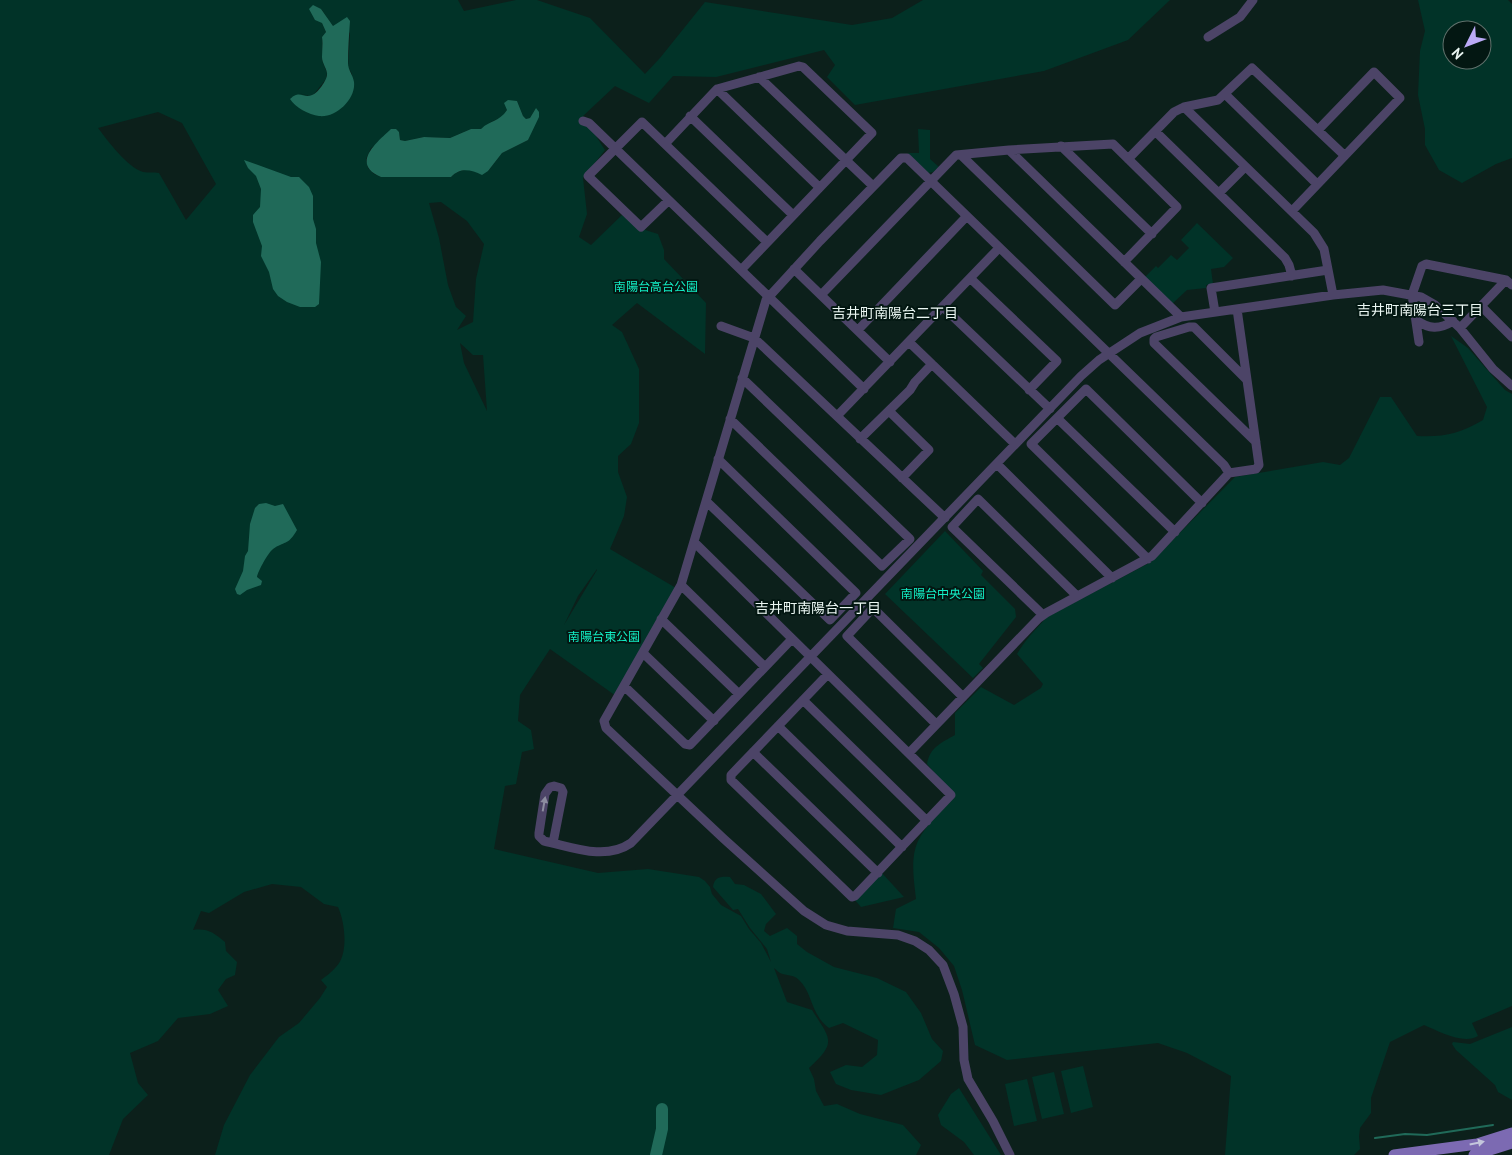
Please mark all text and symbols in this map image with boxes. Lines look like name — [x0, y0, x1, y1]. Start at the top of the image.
north arrow — [1442, 20, 1492, 70]
text: N — [1448, 44, 1467, 63]
park label: 南陽台高台公園 — [614, 279, 698, 294]
district label: 吉井町南陽台三丁目 — [1357, 301, 1483, 319]
district label: 吉井町南陽台二丁目 — [832, 304, 958, 322]
park label: 南陽台中央公園 — [901, 586, 985, 601]
district label: 吉井町南陽台一丁目 — [755, 599, 881, 617]
park label: 南陽台東公園 — [568, 629, 640, 644]
one-way arrow — [540, 796, 548, 812]
one-way arrow — [1470, 1139, 1486, 1147]

